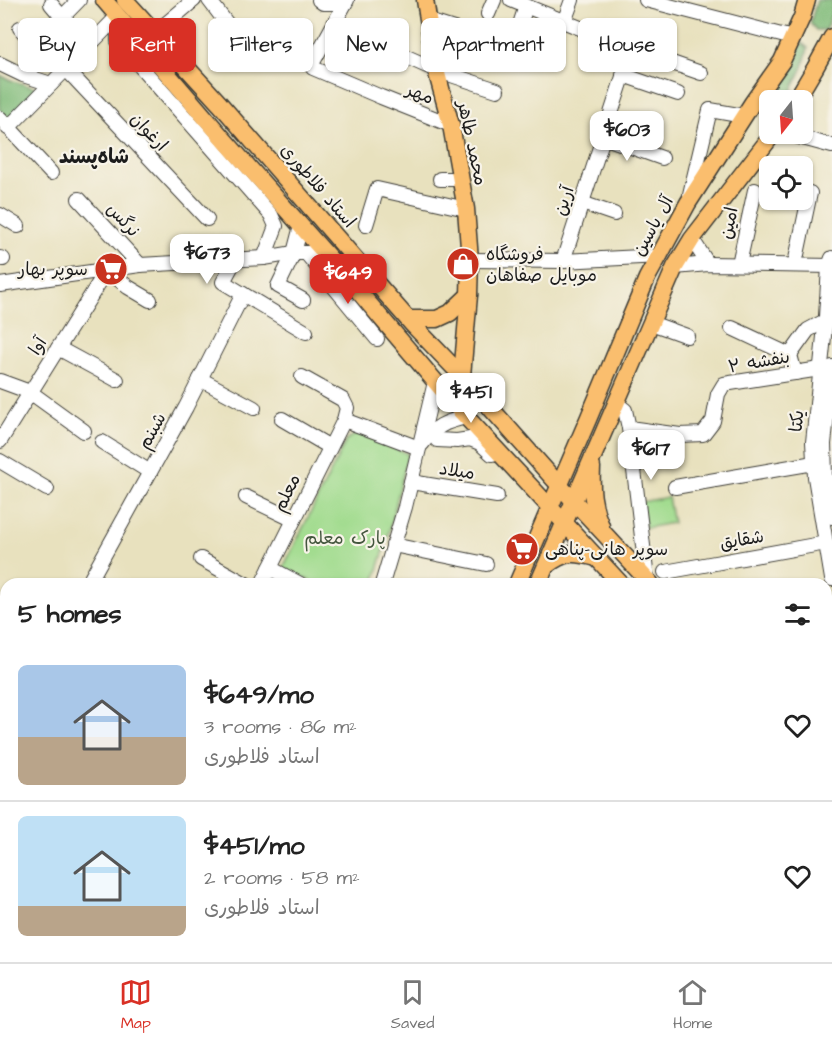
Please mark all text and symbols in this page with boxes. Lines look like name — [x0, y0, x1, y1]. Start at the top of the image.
chip: Buy — [18, 18, 97, 72]
chip: Rent — [109, 18, 196, 72]
chip: Filters — [208, 18, 313, 72]
chip: New — [325, 18, 409, 72]
chip: Apartment — [421, 18, 566, 72]
chip: House — [578, 18, 677, 72]
street label: مهر — [401, 77, 437, 111]
north arrow — [759, 90, 813, 144]
map controls — [759, 90, 813, 210]
street label: محمد طاهر — [450, 96, 493, 188]
street label: ارغوان — [124, 107, 174, 157]
pin: $603 — [591, 111, 663, 162]
text: $603 — [604, 116, 650, 144]
street label: استاد فلاطوری — [274, 139, 362, 233]
district label: شاه‌پسند — [59, 143, 129, 171]
button: locate — [759, 156, 813, 210]
street label: آرین — [548, 182, 581, 219]
street label: آل یاسین — [626, 190, 681, 261]
street label: نرگس — [101, 197, 145, 243]
street label: امین — [713, 205, 745, 241]
pin: $673 — [171, 234, 243, 285]
text: $673 — [184, 239, 230, 267]
place label: فروشگاه موبایل صفاهان — [486, 242, 597, 288]
shop icon: فروشگاه موبایل صفاهان — [445, 246, 481, 282]
supermarket icon: سوپر بهار — [93, 251, 129, 287]
pin: $649 — [312, 254, 384, 305]
place label: سوپر بهار — [16, 257, 88, 282]
text: $649 — [324, 259, 372, 287]
street label: آوا — [23, 331, 54, 360]
street label: بنفشه ۲ — [726, 344, 792, 380]
pin: $451 — [435, 373, 507, 424]
text: $451 — [450, 378, 492, 406]
street label: شبنم — [132, 408, 173, 454]
street label: یکتا — [784, 409, 810, 433]
pin: $617 — [615, 430, 687, 481]
text: $617 — [632, 435, 670, 463]
street label: میلاد — [437, 456, 477, 486]
street label: معلم — [267, 470, 308, 517]
street label: شقایق — [718, 524, 766, 556]
park label: پارک معلم — [304, 526, 386, 552]
supermarket icon: سوپر هانی-پناهی — [504, 531, 540, 567]
place label: سوپر هانی-پناهی — [545, 537, 668, 562]
text: 5 homes — [18, 596, 122, 632]
icon: filters — [781, 598, 814, 631]
text: $649/mo — [204, 677, 314, 713]
icon: home — [66, 689, 138, 761]
icon: heart — [781, 709, 814, 742]
text: 3 rooms · 86 m² — [204, 713, 357, 741]
text: استاد فلاطوری — [204, 743, 320, 771]
text: $451/mo — [204, 828, 305, 864]
icon: home — [66, 840, 138, 912]
icon: heart — [781, 860, 814, 893]
text: 2 rooms · 58 m² — [204, 864, 360, 892]
text: استاد فلاطوری — [204, 894, 320, 922]
tab: Map — [119, 976, 152, 1034]
tab: Saved — [391, 976, 434, 1034]
tab: Home — [673, 976, 713, 1034]

